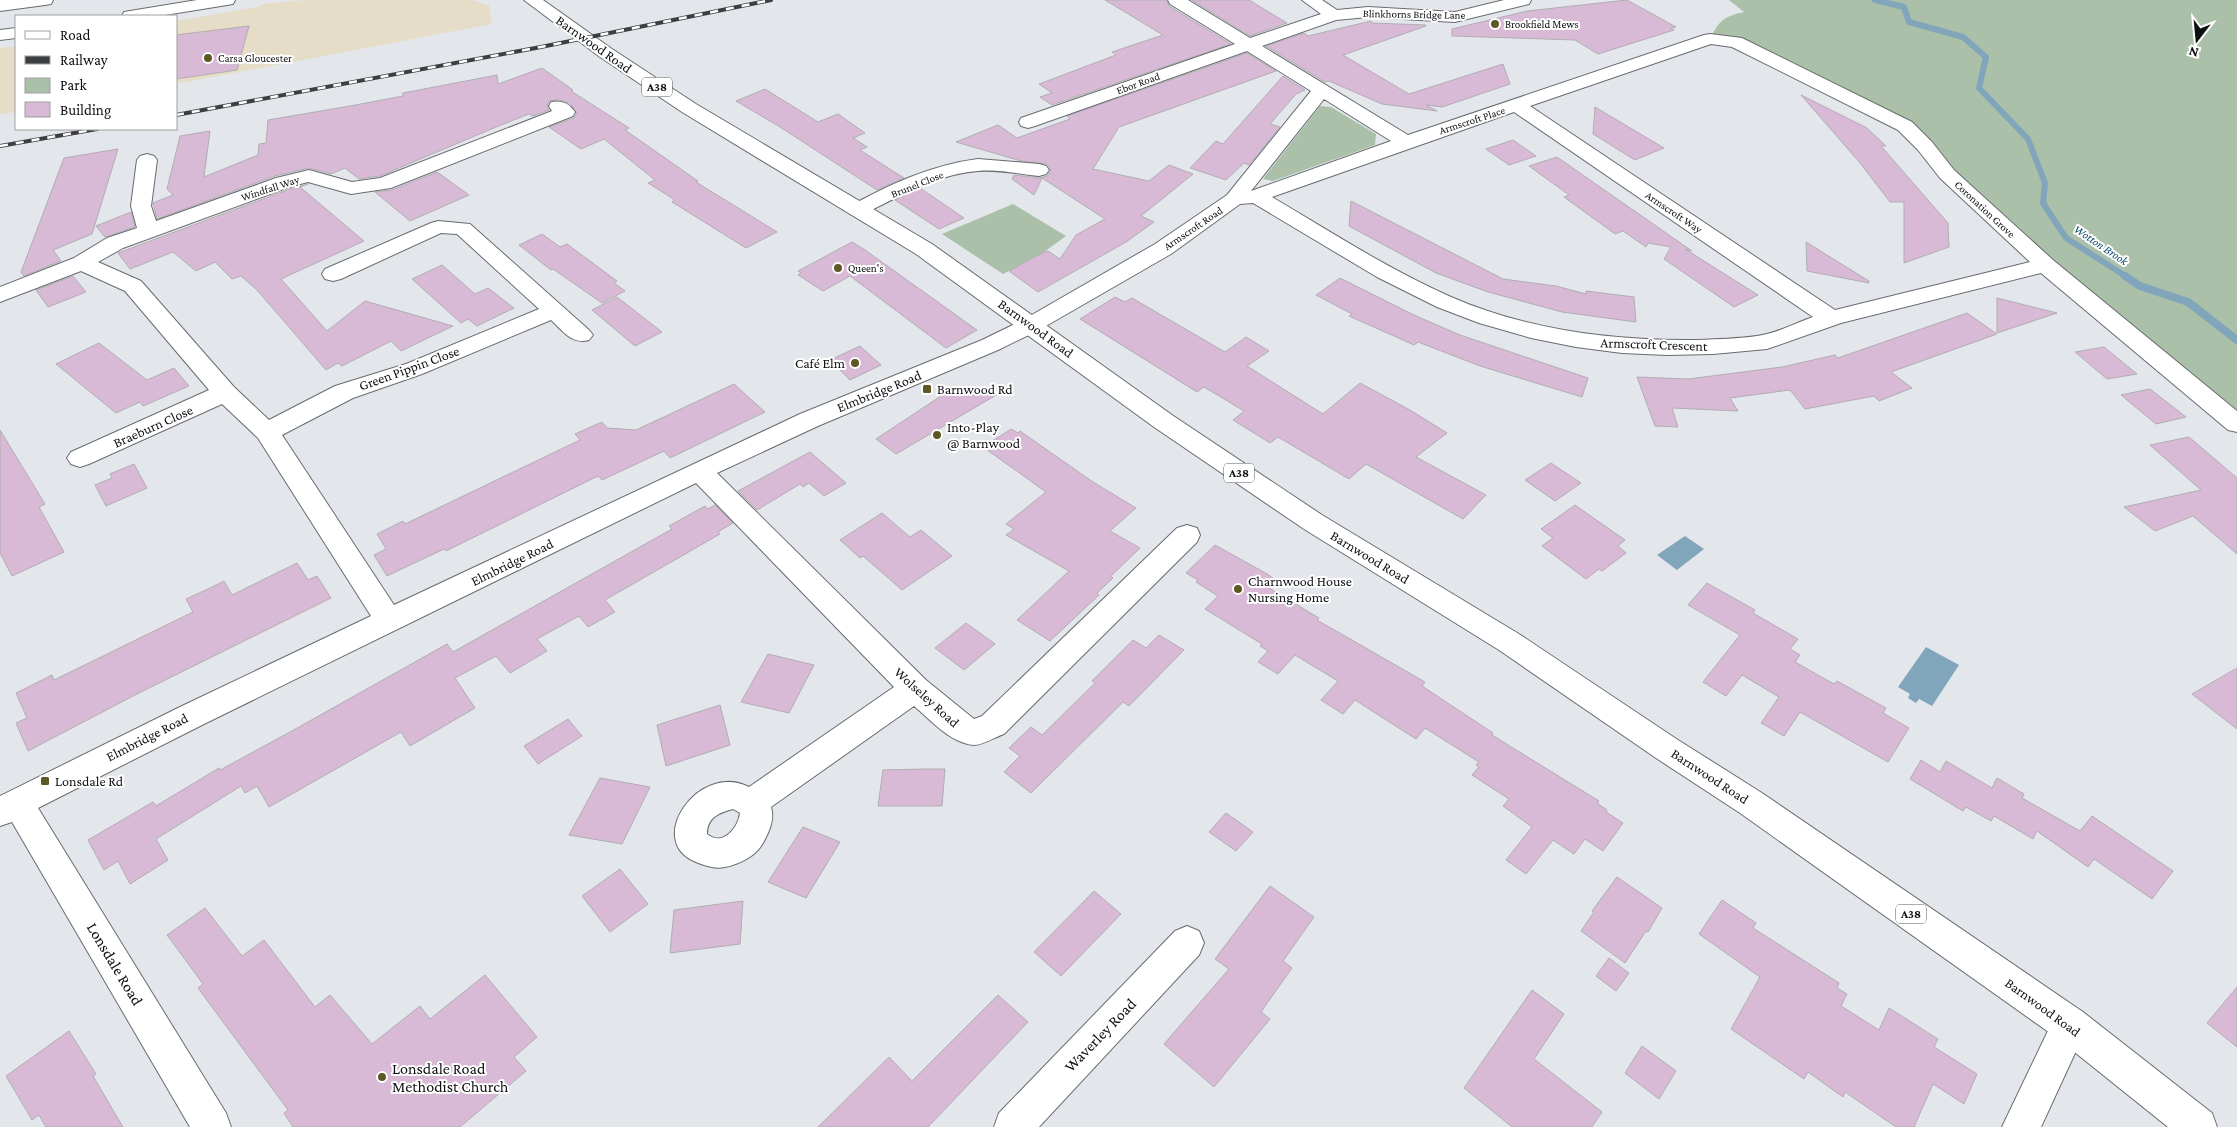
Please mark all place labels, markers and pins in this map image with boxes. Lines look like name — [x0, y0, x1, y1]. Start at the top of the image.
marker: Brookfield Mews — [1489, 18, 1501, 30]
place label: Brookfield Mews — [1505, 18, 1579, 30]
marker: Carsa Gloucester — [202, 52, 214, 64]
place label: Carsa Gloucester — [218, 52, 292, 64]
marker: Queen's — [832, 262, 844, 274]
place label: Queen's — [848, 262, 884, 274]
place label: Café Elm — [795, 355, 845, 371]
marker: Café Elm — [849, 357, 861, 369]
place label: Barnwood Rd — [937, 381, 1013, 397]
marker: Barnwood Rd — [921, 383, 933, 395]
place label: Into-Play @ Barnwood — [947, 419, 1021, 451]
marker: Into-Play @ Barnwood — [931, 429, 943, 441]
place label: Charnwood House Nursing Home — [1248, 573, 1352, 605]
marker: Charnwood House Nursing Home — [1232, 583, 1244, 595]
place label: Lonsdale Rd — [55, 773, 124, 789]
marker: Lonsdale Rd — [39, 775, 51, 787]
place label: Lonsdale Road Methodist Church — [392, 1060, 509, 1095]
marker: Lonsdale Road Methodist Church — [376, 1071, 388, 1083]

